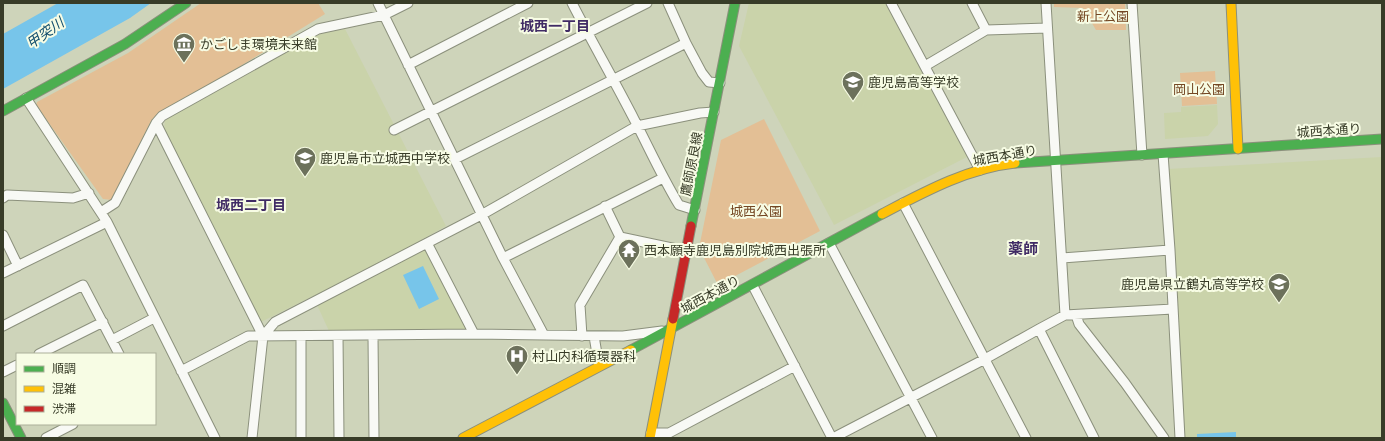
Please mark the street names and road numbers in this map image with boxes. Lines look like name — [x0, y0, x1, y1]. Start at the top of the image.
street label: 城西本通り — [1296, 120, 1362, 140]
street label: 鷹師原良線 — [677, 131, 705, 197]
street label: 城西本通り — [972, 141, 1038, 169]
street label: 城西本通り — [678, 272, 742, 316]

